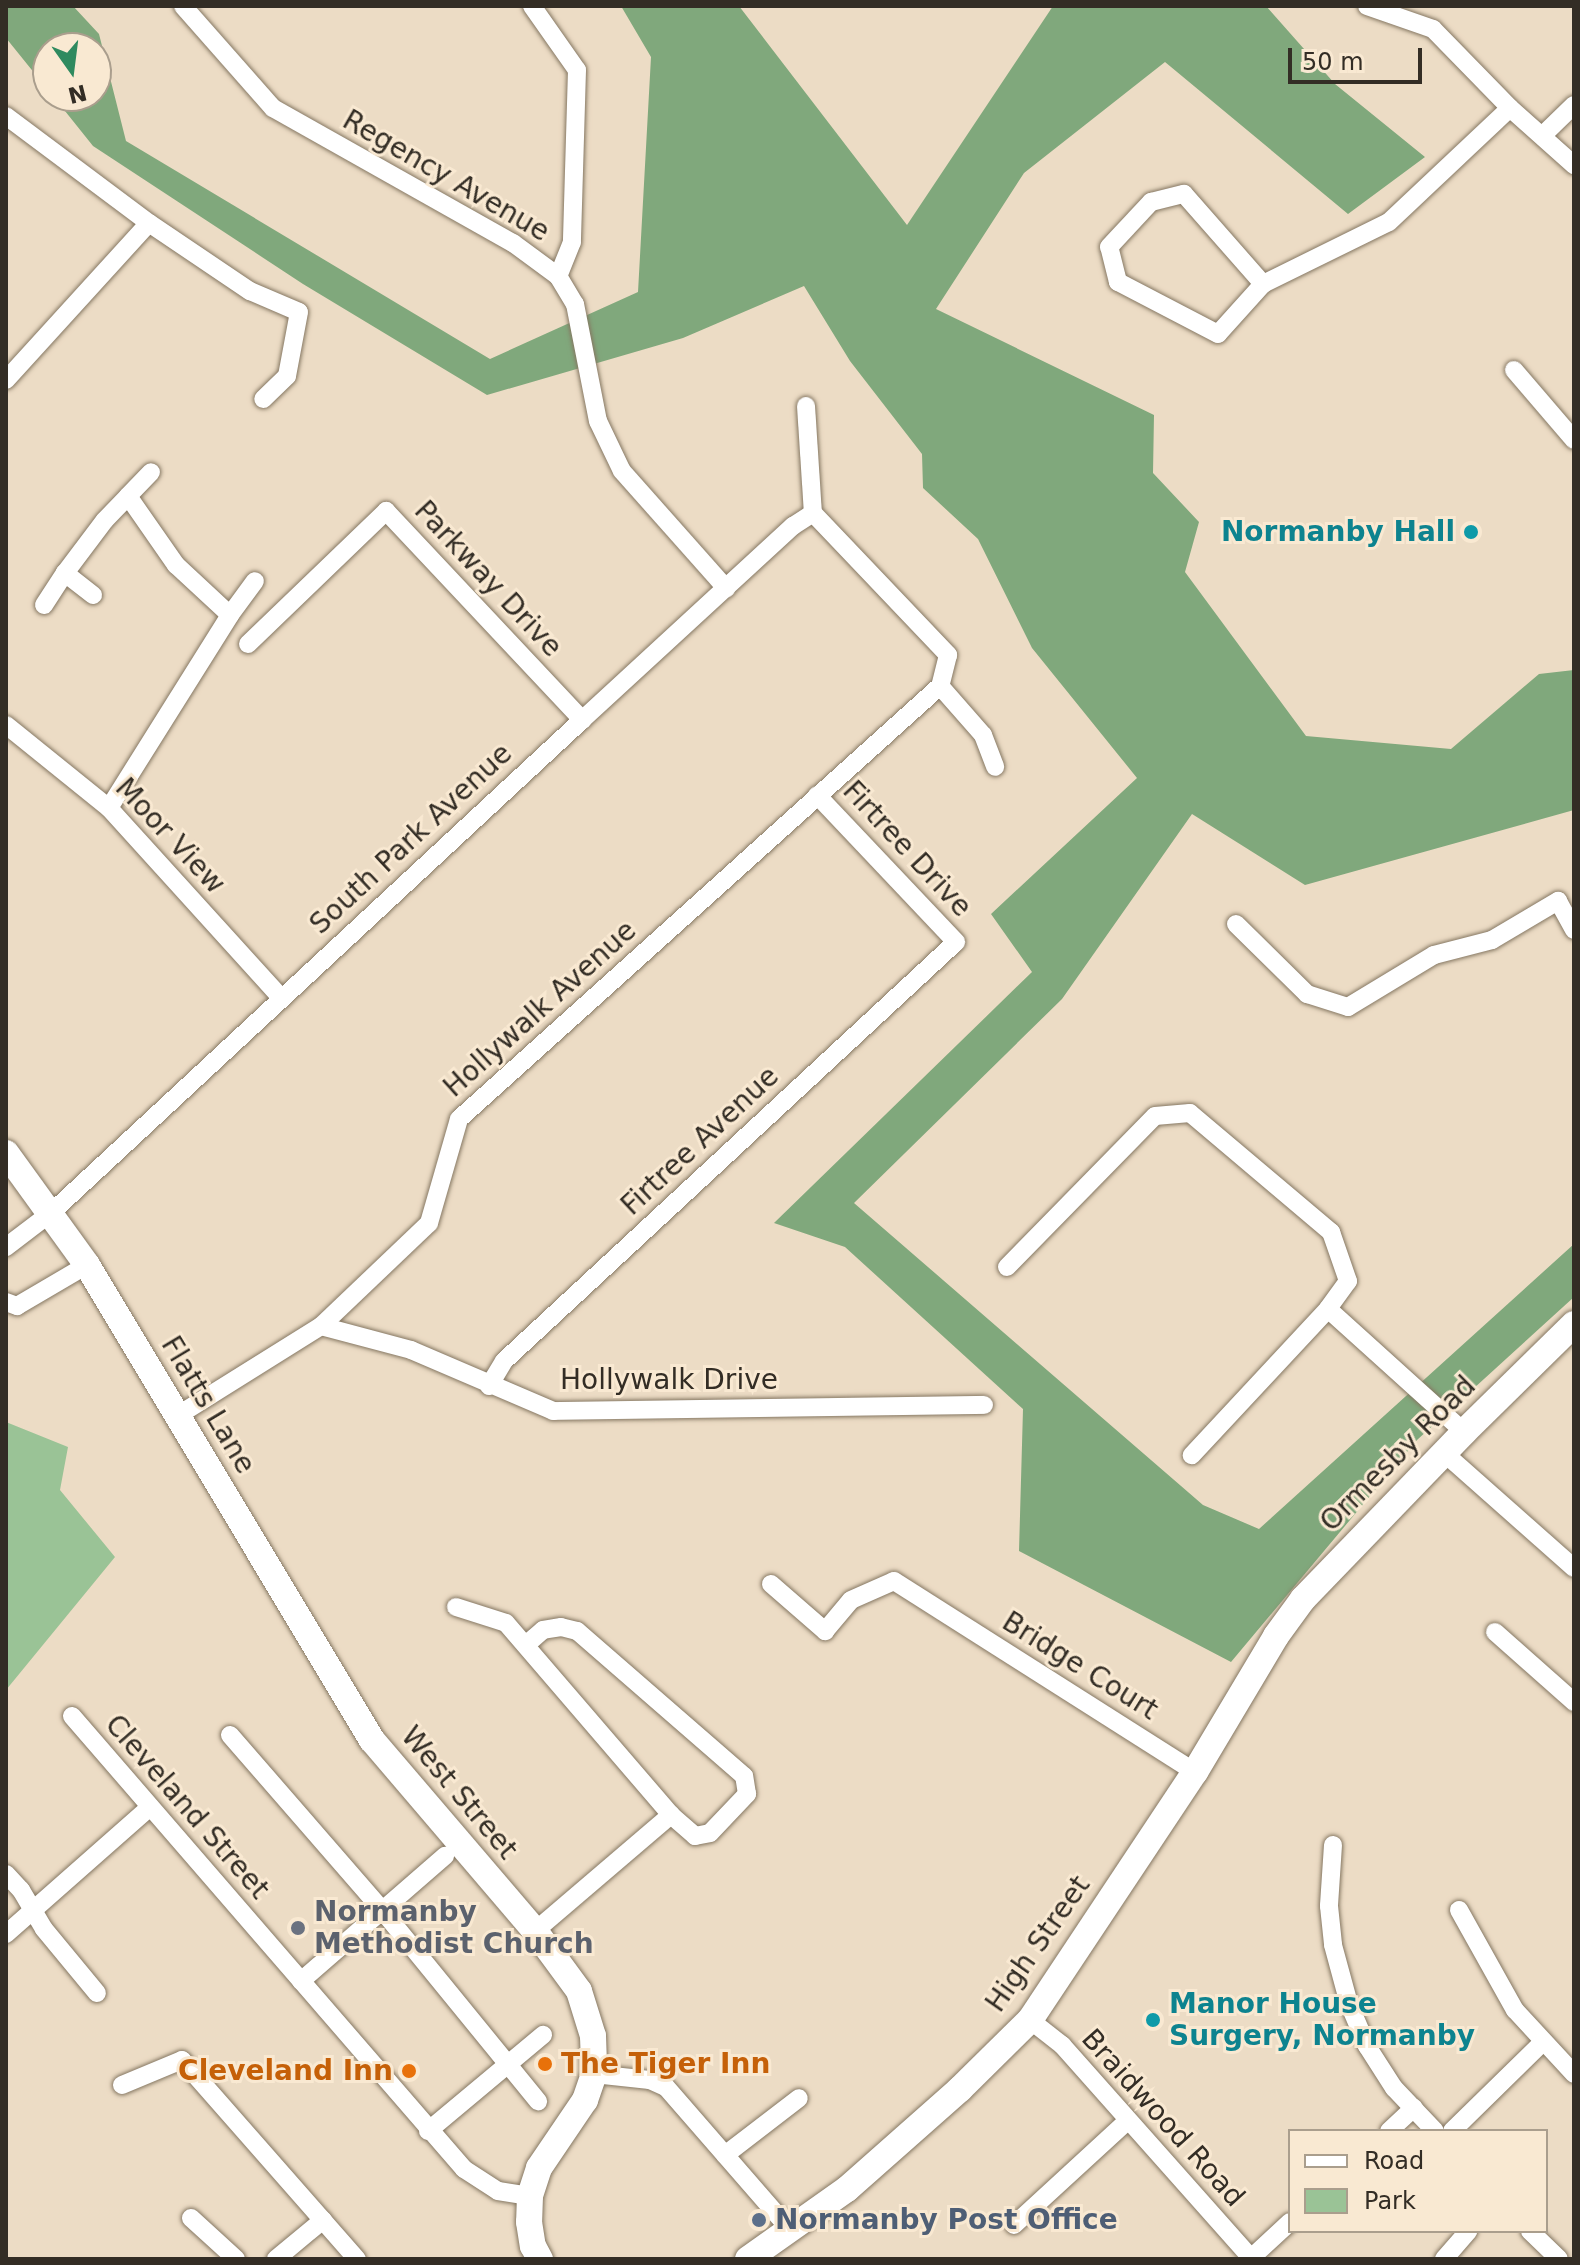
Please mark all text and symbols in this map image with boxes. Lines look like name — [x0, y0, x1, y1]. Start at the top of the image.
north arrow — [32, 32, 112, 112]
scale bar — [1292, 32, 1426, 82]
text: 50 m — [1302, 48, 1364, 76]
text: N — [65, 79, 89, 108]
street label: Regency Avenue — [337, 103, 555, 249]
street label: Parkway Drive — [407, 494, 569, 664]
place label: Normanby Hall — [1221, 515, 1455, 549]
marker: Normanby Hall — [1462, 523, 1480, 541]
street label: South Park Avenue — [303, 737, 519, 941]
street label: Moor View — [108, 771, 232, 901]
street label: Firtree Drive — [836, 774, 978, 924]
street label: Hollywalk Avenue — [437, 914, 643, 1104]
street label: Firtree Avenue — [614, 1060, 786, 1222]
street label: Flatts Lane — [154, 1330, 262, 1480]
street label: Hollywalk Drive — [560, 1363, 778, 1397]
street label: Ormesby Road — [1313, 1369, 1483, 1539]
street label: Bridge Court — [996, 1605, 1164, 1727]
street label: Cleveland Street — [98, 1708, 276, 1906]
street label: West Street — [394, 1720, 524, 1866]
street label: High Street — [979, 1870, 1097, 2018]
place label: Normanby Methodist Church — [314, 1895, 594, 1961]
marker: Normanby Methodist Church — [289, 1919, 307, 1937]
place label: Manor House Surgery, Normanby — [1169, 1987, 1475, 2053]
marker: Manor House Surgery, Normanby — [1144, 2011, 1162, 2029]
street label: Braidwood Road — [1074, 2022, 1252, 2214]
place label: The Tiger Inn — [561, 2047, 770, 2081]
place label: Cleveland Inn — [178, 2054, 393, 2088]
marker: The Tiger Inn — [536, 2055, 554, 2073]
marker: Cleveland Inn — [400, 2062, 418, 2080]
legend — [1288, 2129, 1548, 2233]
text: Road — [1364, 2147, 1424, 2175]
text: Park — [1364, 2187, 1416, 2215]
place label: Normanby Post Office — [775, 2203, 1118, 2237]
marker: Normanby Post Office — [750, 2211, 768, 2229]

